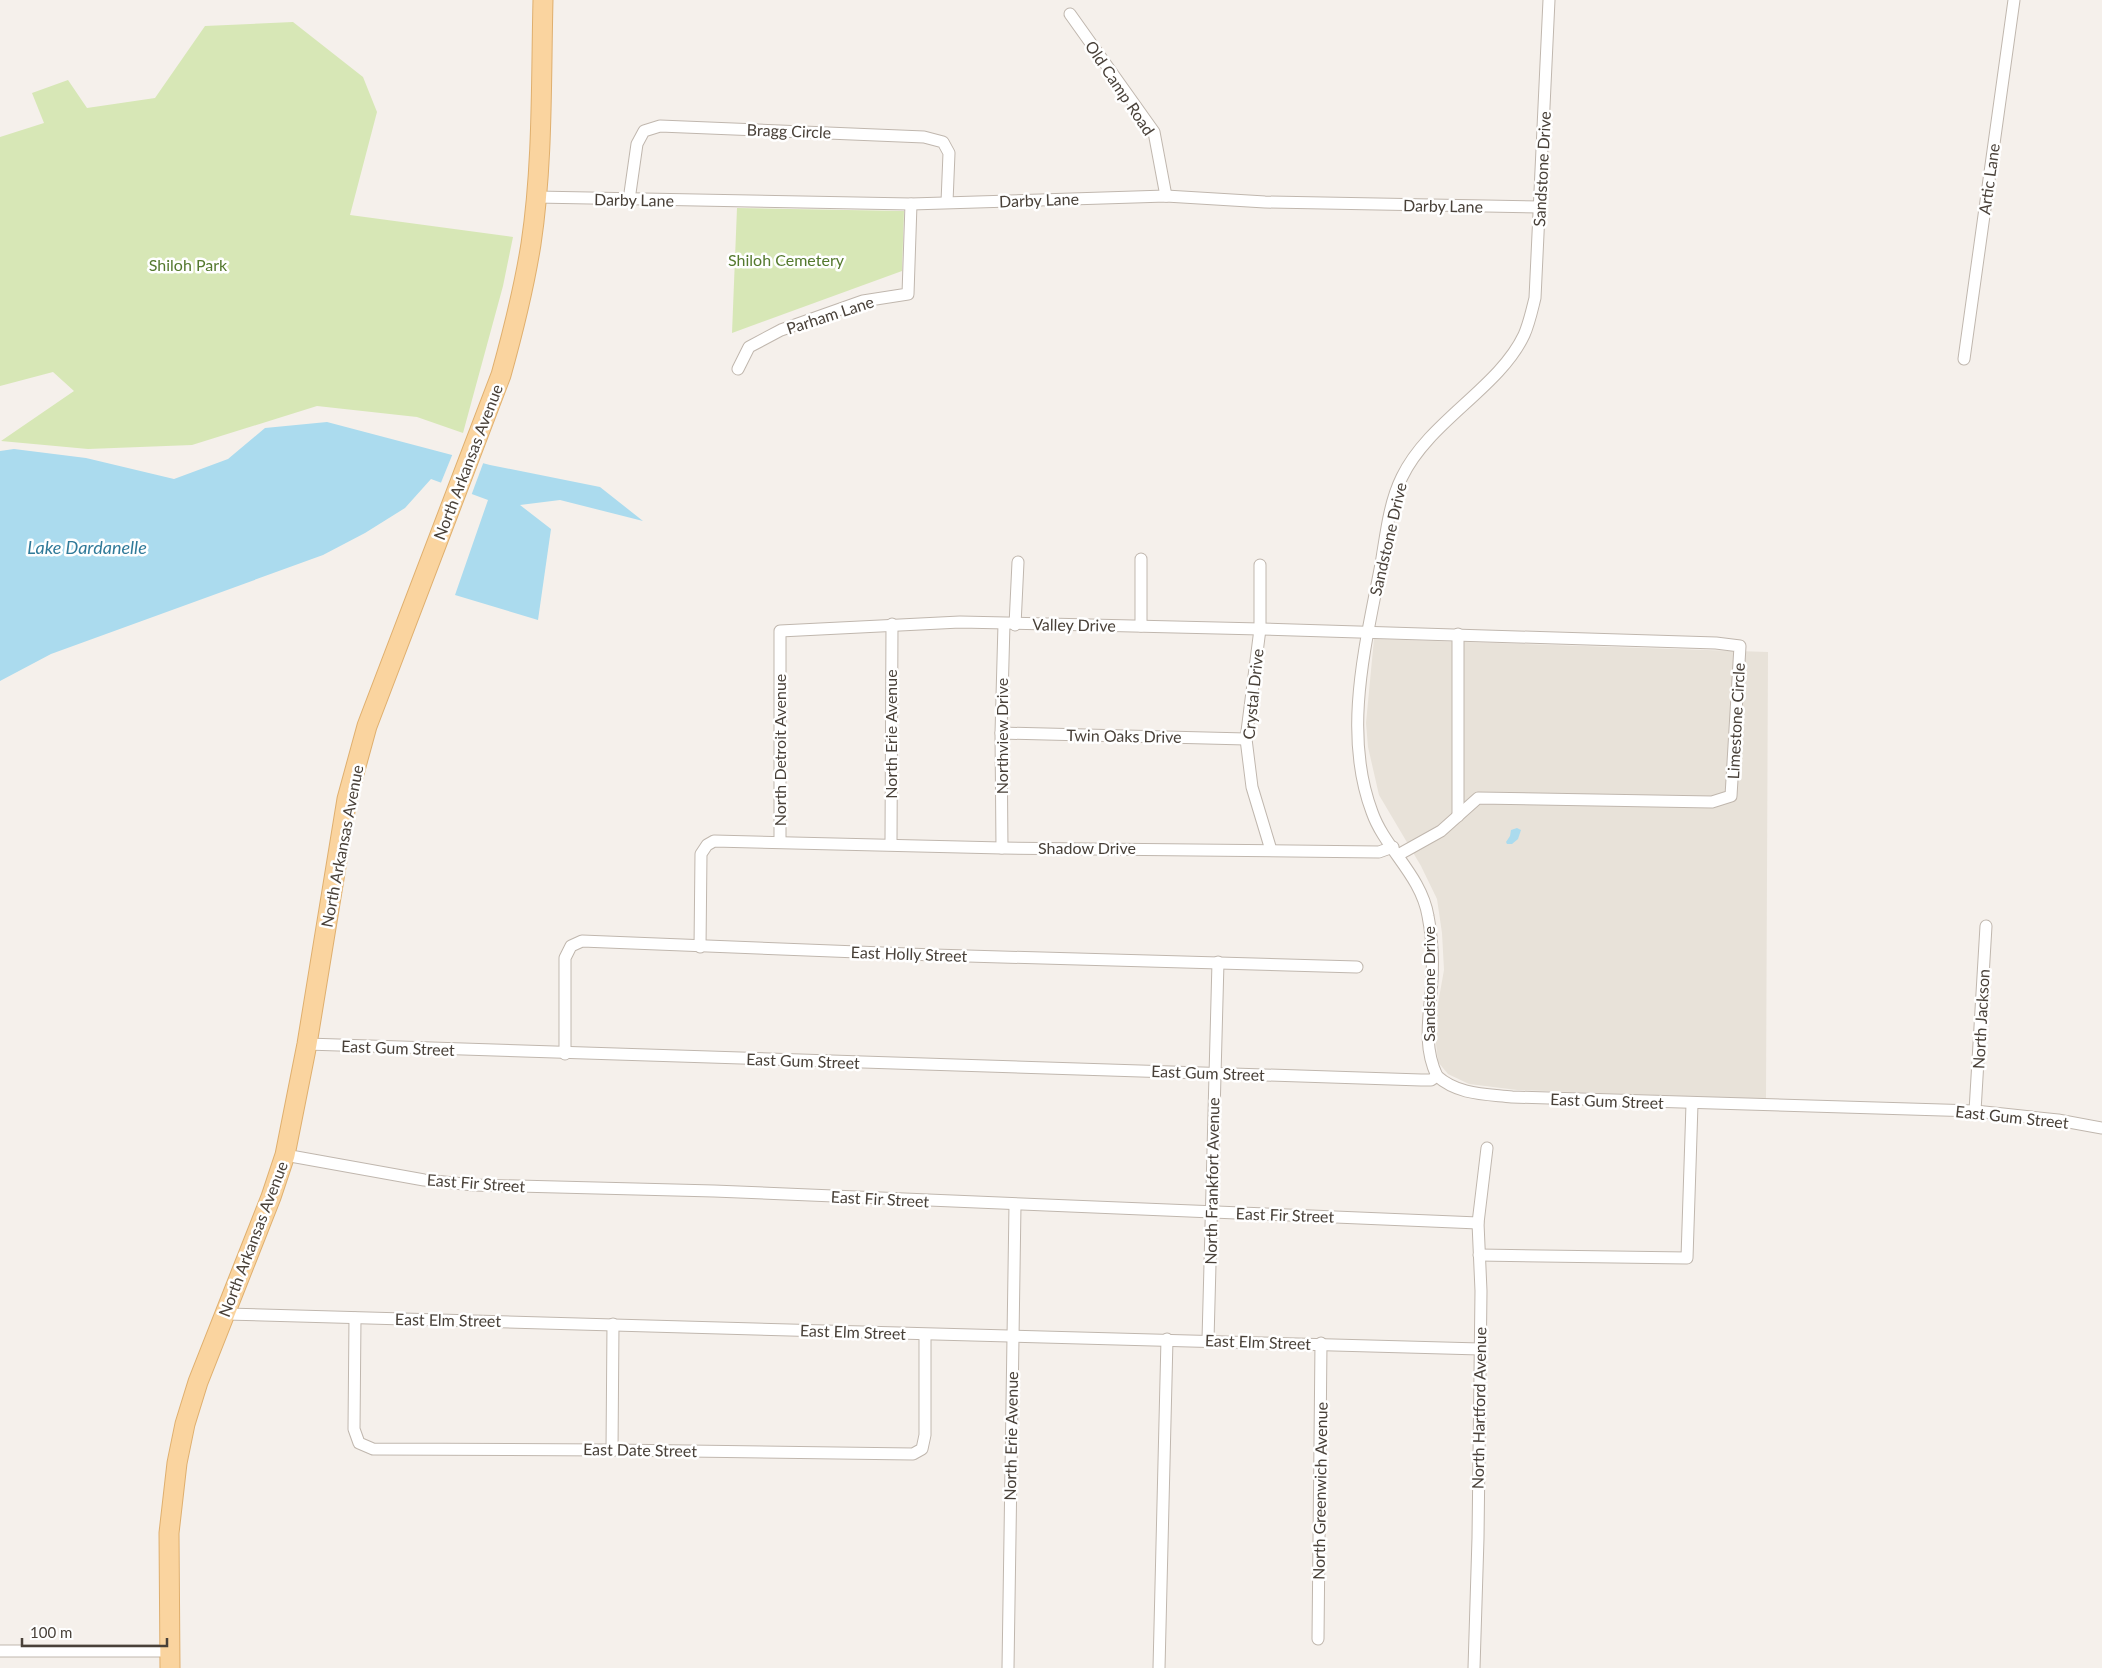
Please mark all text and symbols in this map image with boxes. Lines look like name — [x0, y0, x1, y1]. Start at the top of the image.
street label: Old Camp Road — [1082, 37, 1159, 139]
street label: Sandstone Drive — [1529, 111, 1554, 227]
street label: Bragg Circle — [747, 120, 832, 141]
street label: Artic Lane — [1974, 142, 2003, 216]
street label: Darby Lane — [594, 189, 674, 210]
street label: Darby Lane — [999, 189, 1079, 210]
street label: Darby Lane — [1403, 195, 1483, 216]
park label: Shiloh Cemetery — [728, 250, 845, 269]
park label: Shiloh Park — [149, 255, 228, 274]
street label: Parham Lane — [784, 291, 876, 338]
street label: North Arkansas Avenue — [429, 381, 506, 542]
street label: Sandstone Drive — [1365, 480, 1410, 597]
water label: Lake Dardanelle — [27, 536, 147, 558]
street label: Valley Drive — [1032, 614, 1116, 635]
street label: Crystal Drive — [1238, 648, 1267, 740]
street label: Limestone Circle — [1723, 662, 1748, 780]
street label: North Erie Avenue — [881, 669, 900, 799]
street label: North Detroit Avenue — [770, 674, 789, 826]
street label: Northview Drive — [992, 678, 1011, 794]
street label: Twin Oaks Drive — [1066, 725, 1182, 746]
street label: North Arkansas Avenue — [316, 763, 367, 929]
street label: Shadow Drive — [1038, 838, 1136, 857]
street label: Sandstone Drive — [1419, 926, 1438, 1042]
street label: East Holly Street — [850, 942, 968, 965]
street label: North Jackson — [1968, 968, 1993, 1070]
street label: East Gum Street — [341, 1036, 455, 1059]
street label: East Gum Street — [746, 1049, 860, 1072]
street label: East Gum Street — [1151, 1061, 1265, 1084]
street label: East Gum Street — [1550, 1089, 1664, 1112]
street label: North Frankfort Avenue — [1201, 1097, 1222, 1265]
street label: East Gum Street — [1955, 1101, 2070, 1132]
street label: North Arkansas Avenue — [214, 1158, 291, 1319]
street label: East Fir Street — [426, 1170, 526, 1195]
street label: East Fir Street — [830, 1186, 930, 1211]
street label: East Fir Street — [1235, 1203, 1335, 1226]
street label: East Elm Street — [395, 1309, 502, 1330]
street label: East Elm Street — [800, 1320, 907, 1343]
street label: North Hartford Avenue — [1468, 1327, 1489, 1489]
street label: East Elm Street — [1205, 1330, 1312, 1353]
street label: North Erie Avenue — [1000, 1371, 1021, 1501]
street label: North Greenwich Avenue — [1308, 1402, 1331, 1580]
street label: East Date Street — [583, 1439, 697, 1460]
scale bar — [22, 1616, 168, 1648]
text: 100 m — [30, 1623, 72, 1641]

